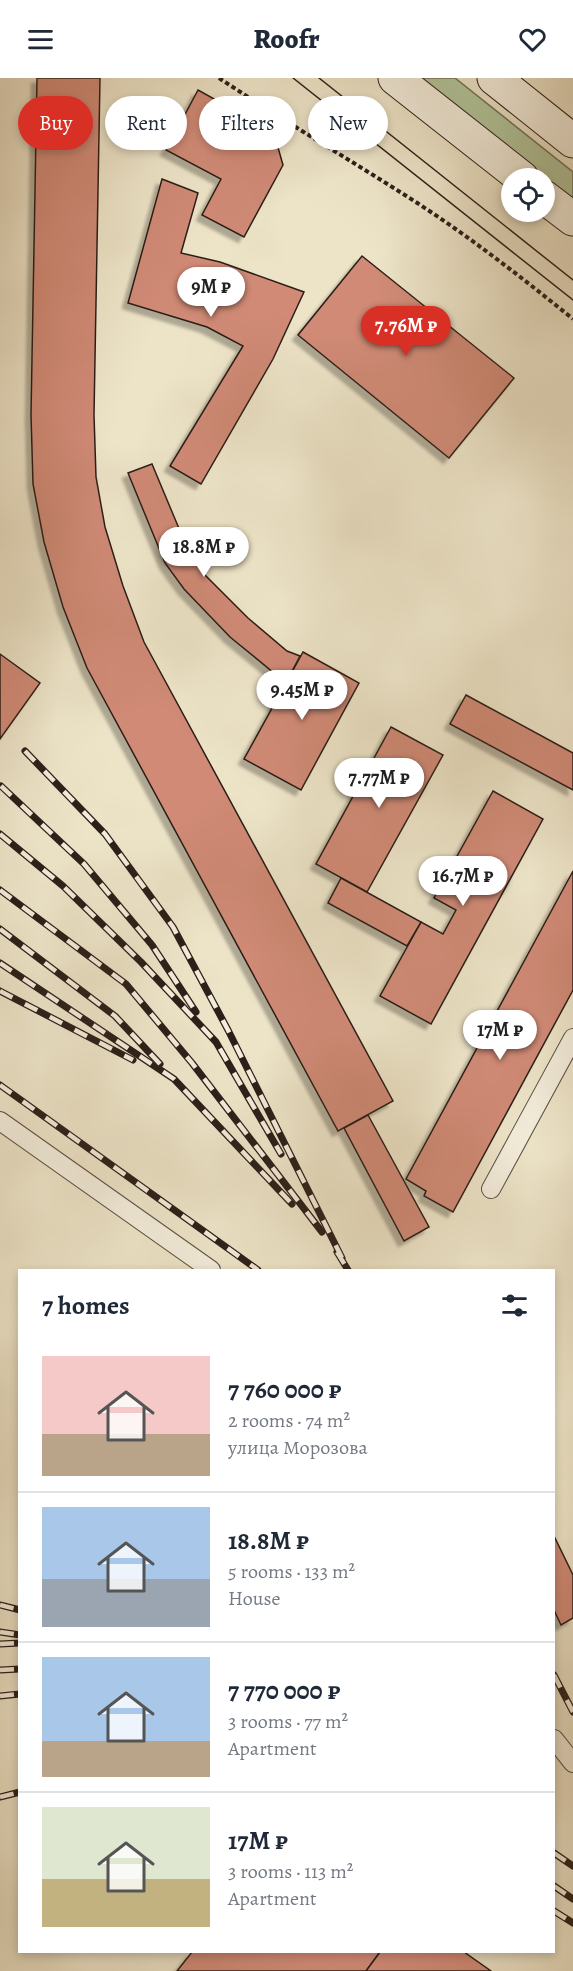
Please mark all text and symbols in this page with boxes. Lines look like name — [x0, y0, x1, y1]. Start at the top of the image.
text: Roofr — [253, 21, 320, 57]
icon: menu — [24, 23, 57, 56]
icon: heart — [516, 23, 549, 56]
chip: Buy — [18, 96, 93, 150]
chip: Rent — [105, 96, 187, 150]
chip: Filters — [199, 96, 296, 150]
chip: New — [308, 96, 388, 150]
map controls — [501, 168, 555, 222]
button: locate — [501, 168, 555, 222]
pin: 9M ₽ — [175, 267, 247, 318]
text: 9M ₽ — [191, 273, 231, 300]
pin: 7.76M ₽ — [351, 306, 461, 357]
text: 7.76M ₽ — [375, 312, 437, 339]
pin: 18.8M ₽ — [149, 527, 259, 578]
text: 18.8M ₽ — [173, 533, 235, 560]
pin: 9.45M ₽ — [247, 670, 357, 721]
text: 9.45M ₽ — [270, 676, 334, 703]
pin: 7.77M ₽ — [324, 758, 434, 809]
text: 7.77M ₽ — [348, 764, 410, 791]
pin: 16.7M ₽ — [408, 856, 518, 907]
text: 16.7M ₽ — [433, 862, 494, 889]
pin: 17M ₽ — [458, 1010, 542, 1061]
text: 17M ₽ — [477, 1016, 523, 1043]
text: 7 homes — [42, 1288, 130, 1323]
icon: filters — [498, 1289, 531, 1322]
text: 7 760 000 ₽ — [228, 1372, 341, 1407]
icon: home — [90, 1380, 162, 1452]
text: 2 rooms · 74 m² — [228, 1407, 350, 1434]
text: улица Морозова — [228, 1434, 368, 1461]
text: 18.8M ₽ — [228, 1523, 309, 1558]
icon: home — [90, 1531, 162, 1603]
text: 5 rooms · 133 m² — [228, 1558, 355, 1585]
text: House — [228, 1585, 280, 1612]
text: 7 770 000 ₽ — [228, 1673, 340, 1708]
icon: home — [90, 1681, 162, 1753]
text: 3 rooms · 77 m² — [228, 1708, 348, 1735]
text: Apartment — [228, 1735, 317, 1762]
text: 17M ₽ — [228, 1823, 288, 1858]
icon: home — [90, 1831, 162, 1903]
text: 3 rooms · 113 m² — [228, 1858, 353, 1885]
text: Apartment — [228, 1885, 317, 1912]

